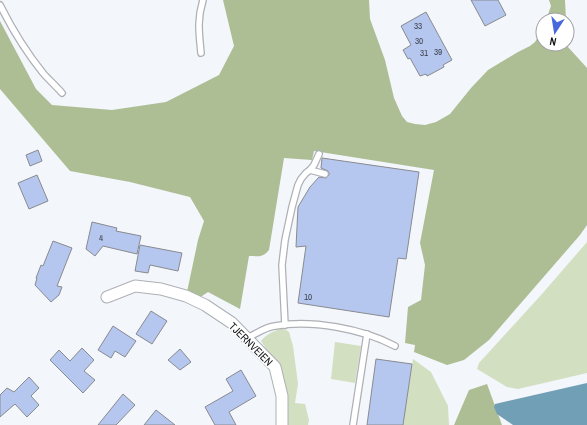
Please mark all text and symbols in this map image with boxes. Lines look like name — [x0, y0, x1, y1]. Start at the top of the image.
north arrow — [535, 12, 575, 52]
house number: 33 — [414, 20, 422, 32]
text: N — [548, 34, 558, 49]
house number: 30 — [415, 35, 423, 47]
house number: 39 — [434, 46, 442, 58]
house number: 31 — [420, 47, 428, 59]
house number: 4 — [99, 232, 103, 244]
house number: 10 — [304, 291, 312, 303]
street label: TJERNVEIEN — [226, 319, 276, 369]

